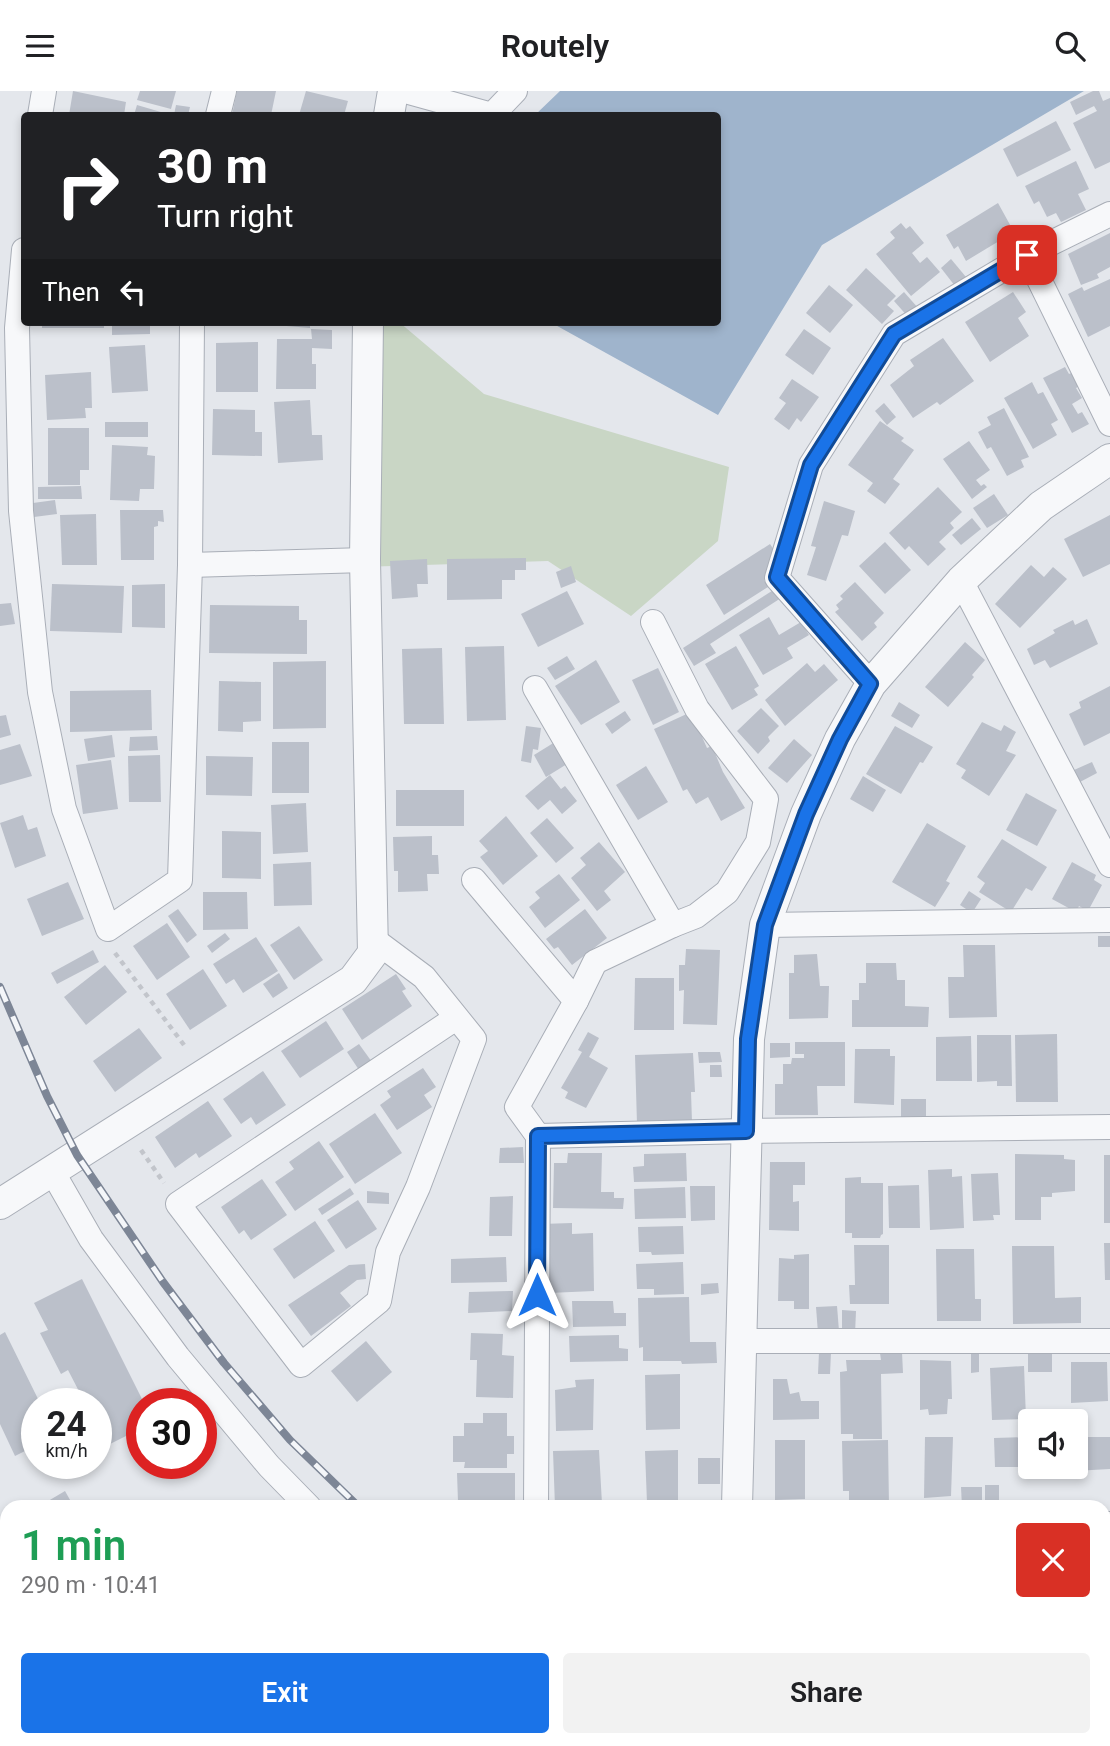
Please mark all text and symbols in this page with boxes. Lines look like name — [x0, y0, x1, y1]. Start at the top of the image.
icon: menu — [21, 27, 59, 65]
text: Routely — [501, 27, 609, 65]
icon: search — [1051, 27, 1089, 65]
text: 30 m — [157, 138, 268, 195]
icon: right — [42, 140, 133, 231]
text: Turn right — [157, 197, 293, 235]
pin — [997, 225, 1057, 285]
icon: arrive — [1008, 236, 1046, 274]
icon: left — [114, 273, 152, 311]
text: Then — [42, 277, 100, 307]
position arrow — [500, 1258, 574, 1332]
speed limit sign: 30 — [126, 1388, 217, 1479]
text: 24 — [46, 1404, 87, 1445]
map controls — [1018, 1409, 1088, 1479]
button: sound — [1018, 1409, 1088, 1479]
text: km/h — [45, 1440, 88, 1461]
text: 1 min — [21, 1521, 126, 1570]
button: close — [1016, 1523, 1090, 1597]
text: 290 m · 10:41 — [21, 1572, 160, 1599]
button: Exit — [21, 1653, 549, 1733]
button: Share — [563, 1653, 1090, 1733]

